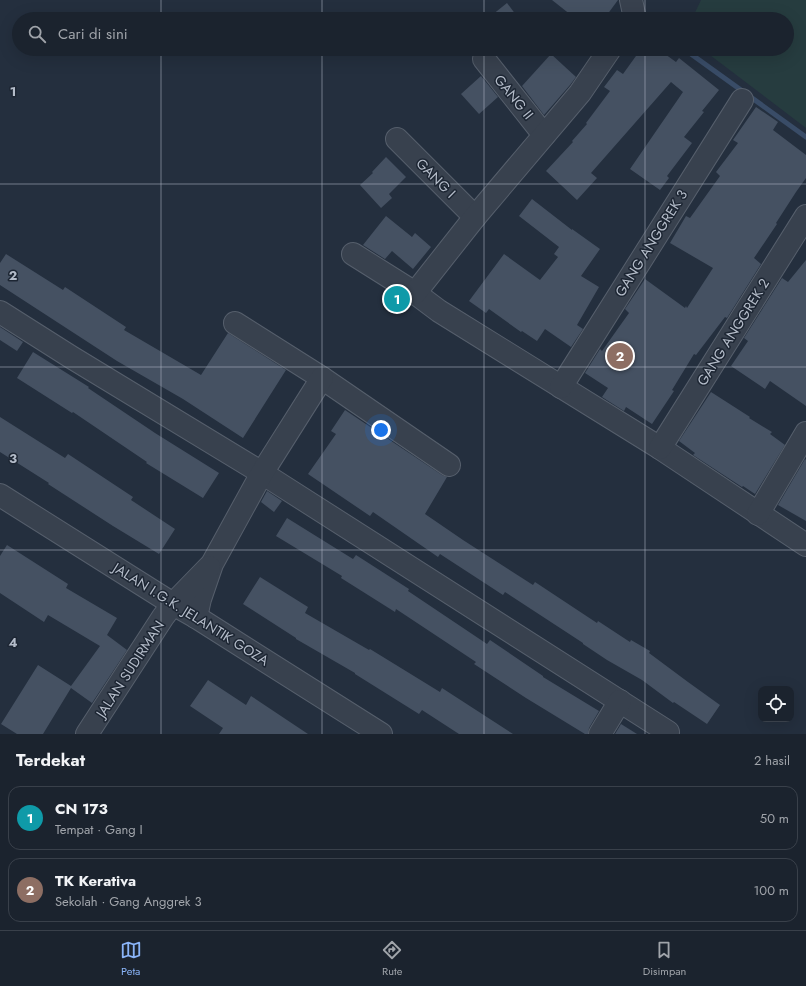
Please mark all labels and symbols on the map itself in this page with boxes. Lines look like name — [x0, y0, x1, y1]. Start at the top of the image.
street label: GANG II — [490, 70, 538, 124]
text: 1 — [10, 82, 16, 101]
street label: GANG I — [412, 154, 460, 202]
street label: GANG ANGGREK 3 — [610, 185, 692, 300]
text: 2 — [9, 266, 17, 285]
street label: GANG ANGGREK 2 — [692, 275, 774, 389]
pin: 1 — [384, 284, 410, 314]
pin: 2 — [607, 341, 633, 371]
your location — [371, 420, 391, 440]
text: 3 — [9, 449, 17, 468]
street label: JALAN I.G.K. JELANTIK GOZA — [107, 557, 273, 671]
street label: JALAN SUDIRMAN — [90, 616, 169, 723]
text: 4 — [8, 633, 18, 652]

